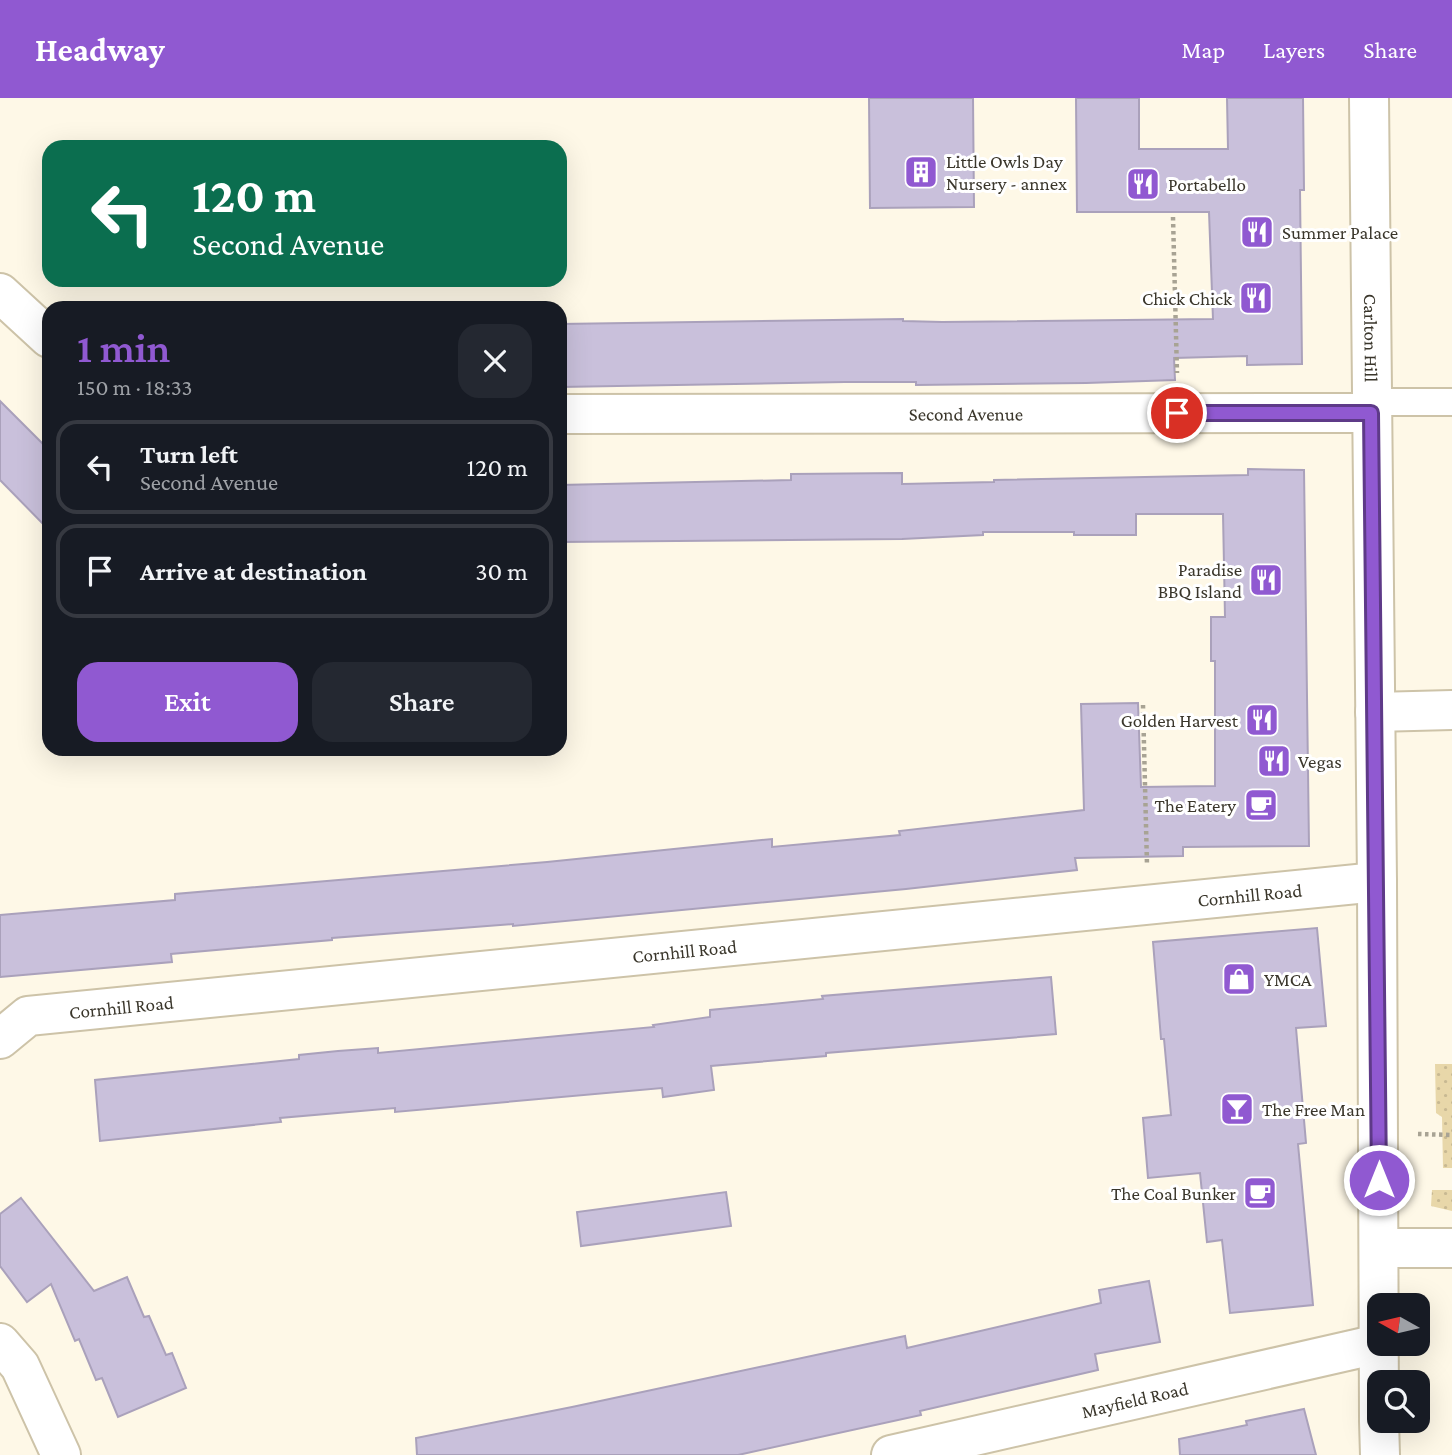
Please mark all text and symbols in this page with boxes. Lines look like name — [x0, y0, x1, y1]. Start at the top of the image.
text: Headway — [35, 31, 165, 68]
text: Map — [1181, 36, 1225, 63]
text: Layers — [1263, 36, 1325, 63]
text: Share — [1363, 36, 1417, 63]
place label: Little Owls Day Nursery - annex — [946, 151, 1067, 194]
building icon: Little Owls Day Nursery - annex — [902, 153, 940, 191]
restaurant icon: Portabello — [1124, 165, 1162, 203]
icon: left — [77, 168, 168, 259]
text: 120 m — [192, 168, 316, 223]
place label: Portabello — [1168, 174, 1246, 195]
restaurant icon: Summer Palace — [1238, 213, 1276, 251]
place label: Summer Palace — [1282, 222, 1398, 243]
text: Second Avenue — [192, 226, 384, 262]
restaurant icon: Chick Chick — [1237, 279, 1275, 317]
place label: Chick Chick — [1142, 288, 1233, 309]
street label: Carlton Hill — [1360, 294, 1382, 382]
text: 1 min — [77, 324, 170, 371]
button: close — [458, 324, 532, 398]
text: 150 m · 18:33 — [77, 374, 192, 400]
pin — [1147, 383, 1207, 443]
icon: arrive — [1158, 394, 1196, 432]
street label: Second Avenue — [909, 403, 1023, 425]
text: Turn left — [140, 440, 238, 469]
icon: left — [81, 448, 119, 486]
text: 120 m — [467, 453, 528, 482]
text: Second Avenue — [140, 469, 278, 495]
icon: arrive — [81, 552, 119, 590]
text: Arrive at destination — [140, 557, 367, 586]
text: 30 m — [475, 557, 528, 586]
place label: Paradise BBQ Island — [1158, 559, 1242, 602]
restaurant icon: Paradise BBQ Island — [1247, 561, 1285, 599]
button: Exit — [77, 662, 298, 742]
button: Share — [312, 662, 532, 742]
restaurant icon: Golden Harvest — [1243, 701, 1281, 739]
place label: Golden Harvest — [1121, 710, 1239, 731]
restaurant icon: Vegas — [1255, 742, 1293, 780]
place label: Vegas — [1298, 751, 1342, 772]
cafe icon: The Eatery — [1242, 786, 1280, 824]
place label: The Eatery — [1154, 795, 1236, 816]
street label: Cornhill Road — [1197, 880, 1303, 911]
street label: Cornhill Road — [631, 936, 738, 967]
shop icon: YMCA — [1220, 960, 1258, 998]
place label: YMCA — [1264, 969, 1312, 990]
street label: Cornhill Road — [68, 992, 175, 1023]
bar icon: The Free Man — [1218, 1090, 1256, 1128]
place label: The Free Man — [1262, 1099, 1365, 1120]
position arrow — [1342, 1143, 1416, 1217]
cafe icon: The Coal Bunker — [1241, 1174, 1279, 1212]
place label: The Coal Bunker — [1111, 1183, 1236, 1204]
north arrow — [1367, 1293, 1430, 1356]
map controls — [1367, 1293, 1430, 1433]
button: search — [1367, 1370, 1430, 1433]
street label: Mayfield Road — [1079, 1378, 1190, 1422]

